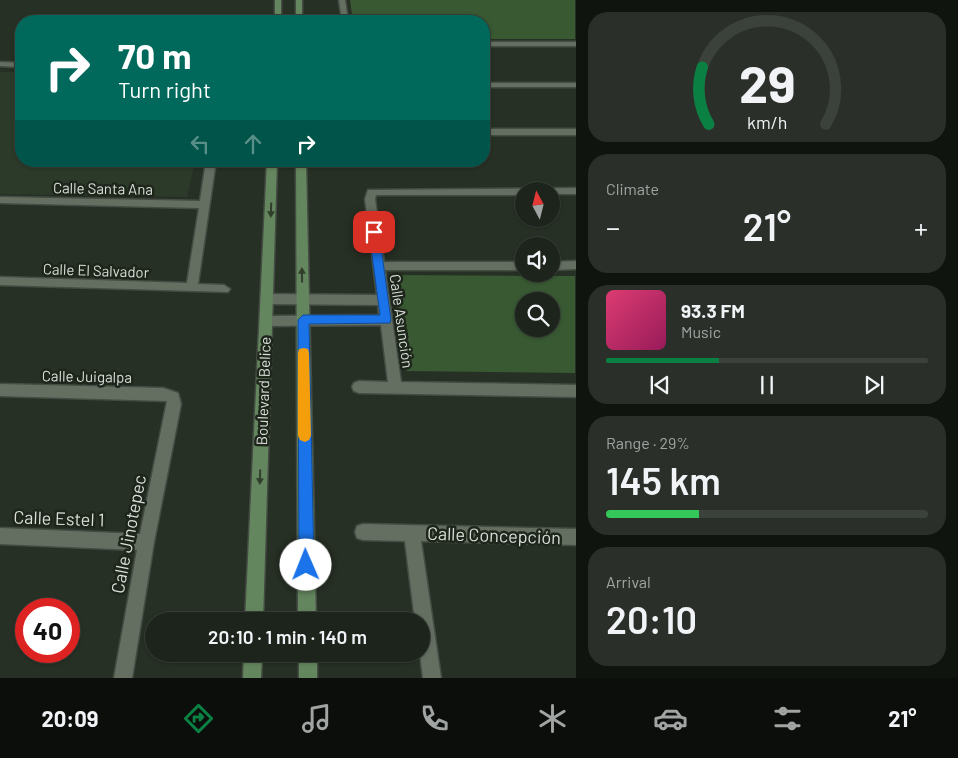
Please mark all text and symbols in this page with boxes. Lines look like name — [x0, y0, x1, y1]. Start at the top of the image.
text: 70 m — [118, 34, 192, 76]
icon: right — [35, 35, 100, 100]
text: 29 — [739, 51, 795, 113]
text: Turn right — [118, 76, 211, 102]
text: km/h — [747, 111, 787, 133]
icon: left — [186, 130, 214, 158]
icon: ahead — [239, 130, 267, 158]
icon: right — [292, 130, 320, 158]
street label: Calle Santa Ana — [53, 178, 153, 198]
text: Climate — [606, 179, 659, 198]
north arrow — [515, 182, 560, 228]
map controls — [515, 182, 560, 337]
one-way arrow — [266, 202, 274, 218]
text: 21° — [743, 203, 791, 249]
text: − — [606, 210, 620, 244]
text: + — [914, 210, 928, 244]
pin — [353, 211, 395, 253]
icon: arrive — [360, 218, 388, 246]
button: sound — [515, 237, 560, 282]
street label: Calle El Salvador — [43, 259, 150, 281]
one-way arrow — [298, 267, 306, 283]
street label: Calle Asunción — [387, 273, 417, 369]
button: search — [515, 292, 560, 337]
text: 93.3 FM — [681, 299, 745, 322]
text: Music — [681, 322, 721, 341]
street label: Boulevard Belice — [252, 336, 274, 446]
street label: Calle Juigalpa — [42, 366, 132, 386]
icon: previous — [646, 371, 674, 399]
icon: pause — [753, 371, 781, 399]
icon: next — [860, 371, 888, 399]
text: Range · 29% — [606, 433, 690, 452]
text: 145 km — [606, 457, 721, 503]
one-way arrow — [256, 470, 264, 486]
street label: Calle Jinotepec — [106, 473, 150, 595]
street label: Calle Estel 1 — [13, 505, 105, 531]
street label: Calle Concepción — [427, 522, 561, 548]
position arrow — [279, 538, 331, 590]
text: Arrival — [606, 572, 651, 591]
text: 20:10 — [606, 596, 697, 642]
speed limit sign: 40 — [15, 598, 80, 663]
text: 20:10 · 1 min · 140 m — [208, 625, 367, 648]
icon: directions — [181, 701, 216, 736]
icon: music — [299, 701, 334, 736]
icon: phone — [417, 701, 452, 736]
icon: climate — [535, 701, 570, 736]
icon: car — [653, 701, 688, 736]
icon: filters — [770, 701, 805, 736]
text: 20:09 — [41, 705, 99, 731]
text: 21° — [888, 705, 917, 731]

